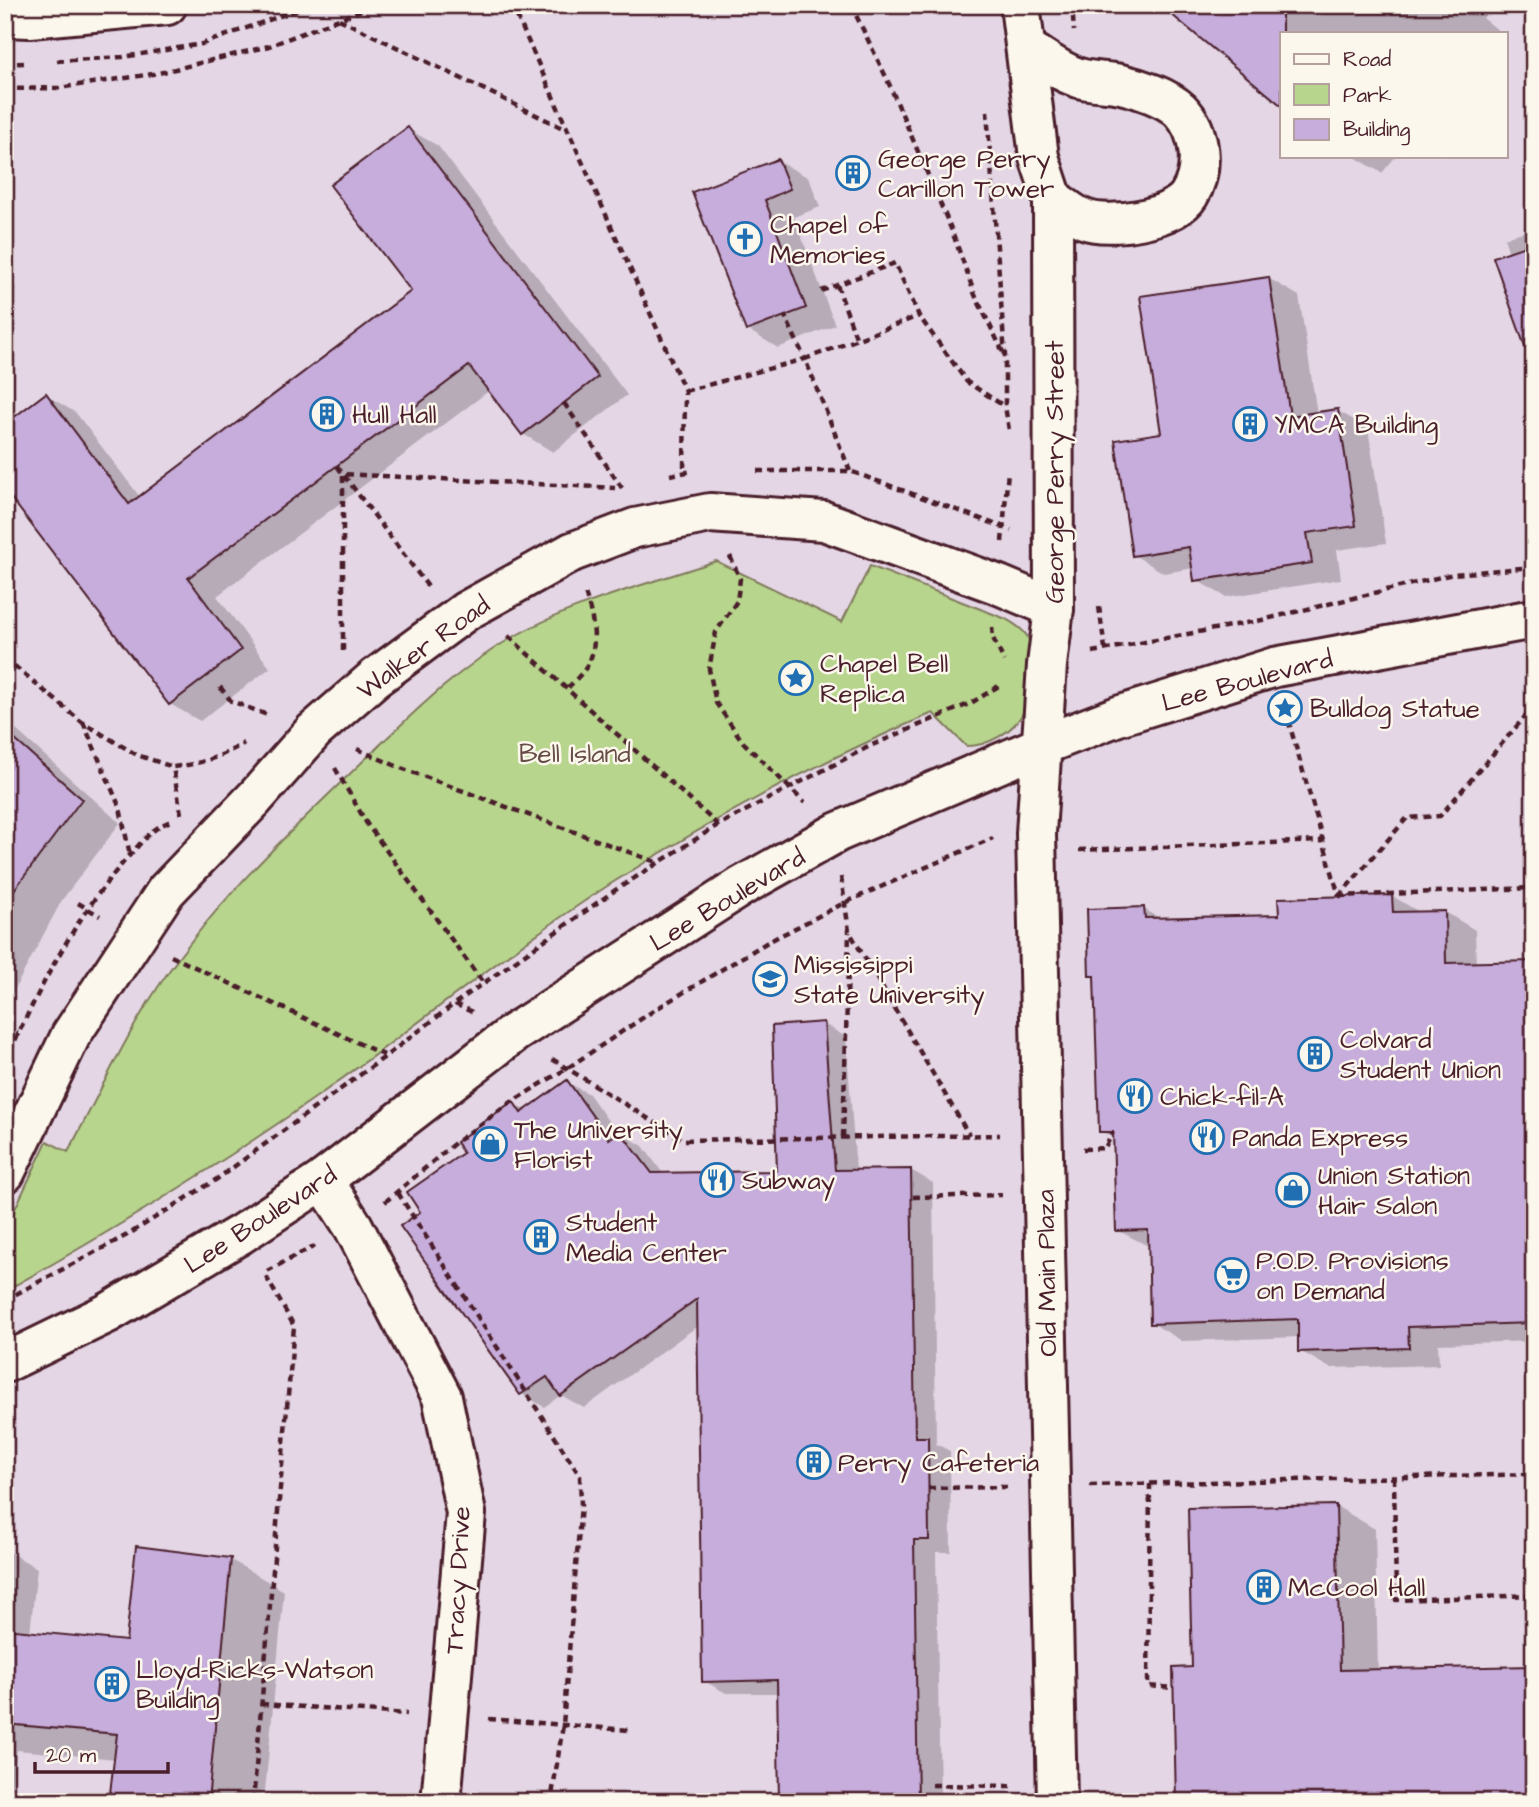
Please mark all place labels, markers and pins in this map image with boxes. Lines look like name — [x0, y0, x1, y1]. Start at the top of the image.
place label: George Perry Carillon Tower — [878, 141, 1054, 207]
building icon: George Perry Carillon Tower — [834, 154, 872, 192]
place label: Chapel of Memories — [770, 207, 888, 273]
church icon: Chapel of Memories — [726, 220, 764, 258]
building icon: Hull Hall — [308, 395, 346, 433]
place label: Hull Hall — [352, 397, 437, 433]
building icon: YMCA Building — [1231, 405, 1269, 443]
place label: YMCA Building — [1274, 407, 1438, 445]
place label: Chapel Bell Replica — [820, 646, 948, 712]
place icon: Chapel Bell Replica — [777, 659, 815, 697]
place icon: Bulldog Statue — [1266, 689, 1304, 727]
place label: Bulldog Statue — [1310, 691, 1480, 729]
place label: Mississippi State University — [794, 947, 985, 1015]
school or university icon: Mississippi State University — [751, 960, 789, 998]
place label: Colvard Student Union — [1340, 1022, 1501, 1088]
building icon: Colvard Student Union — [1296, 1035, 1334, 1073]
restaurant icon: Chick-fil-A — [1116, 1077, 1154, 1115]
place label: Chick-fil-A — [1160, 1079, 1284, 1115]
place label: The University Florist — [514, 1112, 683, 1178]
restaurant icon: Panda Express — [1188, 1118, 1226, 1156]
place label: Panda Express — [1232, 1120, 1408, 1156]
shop icon: The University Florist — [471, 1125, 509, 1163]
place label: Union Station Hair Salon — [1318, 1158, 1470, 1224]
restaurant icon: Subway — [698, 1161, 736, 1199]
place label: Subway — [742, 1163, 835, 1201]
shop icon: Union Station Hair Salon — [1274, 1171, 1312, 1209]
place label: Student Media Center — [566, 1205, 727, 1271]
building icon: Student Media Center — [522, 1218, 560, 1256]
place label: P.O.D. Provisions on Demand — [1256, 1243, 1449, 1309]
supermarket icon: P.O.D. Provisions on Demand — [1213, 1256, 1251, 1294]
building icon: Perry Cafeteria — [795, 1443, 833, 1481]
place label: Perry Cafeteria — [838, 1445, 1039, 1483]
building icon: McCool Hall — [1245, 1568, 1283, 1606]
place label: McCool Hall — [1288, 1570, 1425, 1606]
place label: Lloyd-Ricks-Watson Building — [136, 1652, 373, 1720]
building icon: Lloyd-Ricks-Watson Building — [93, 1665, 131, 1703]

